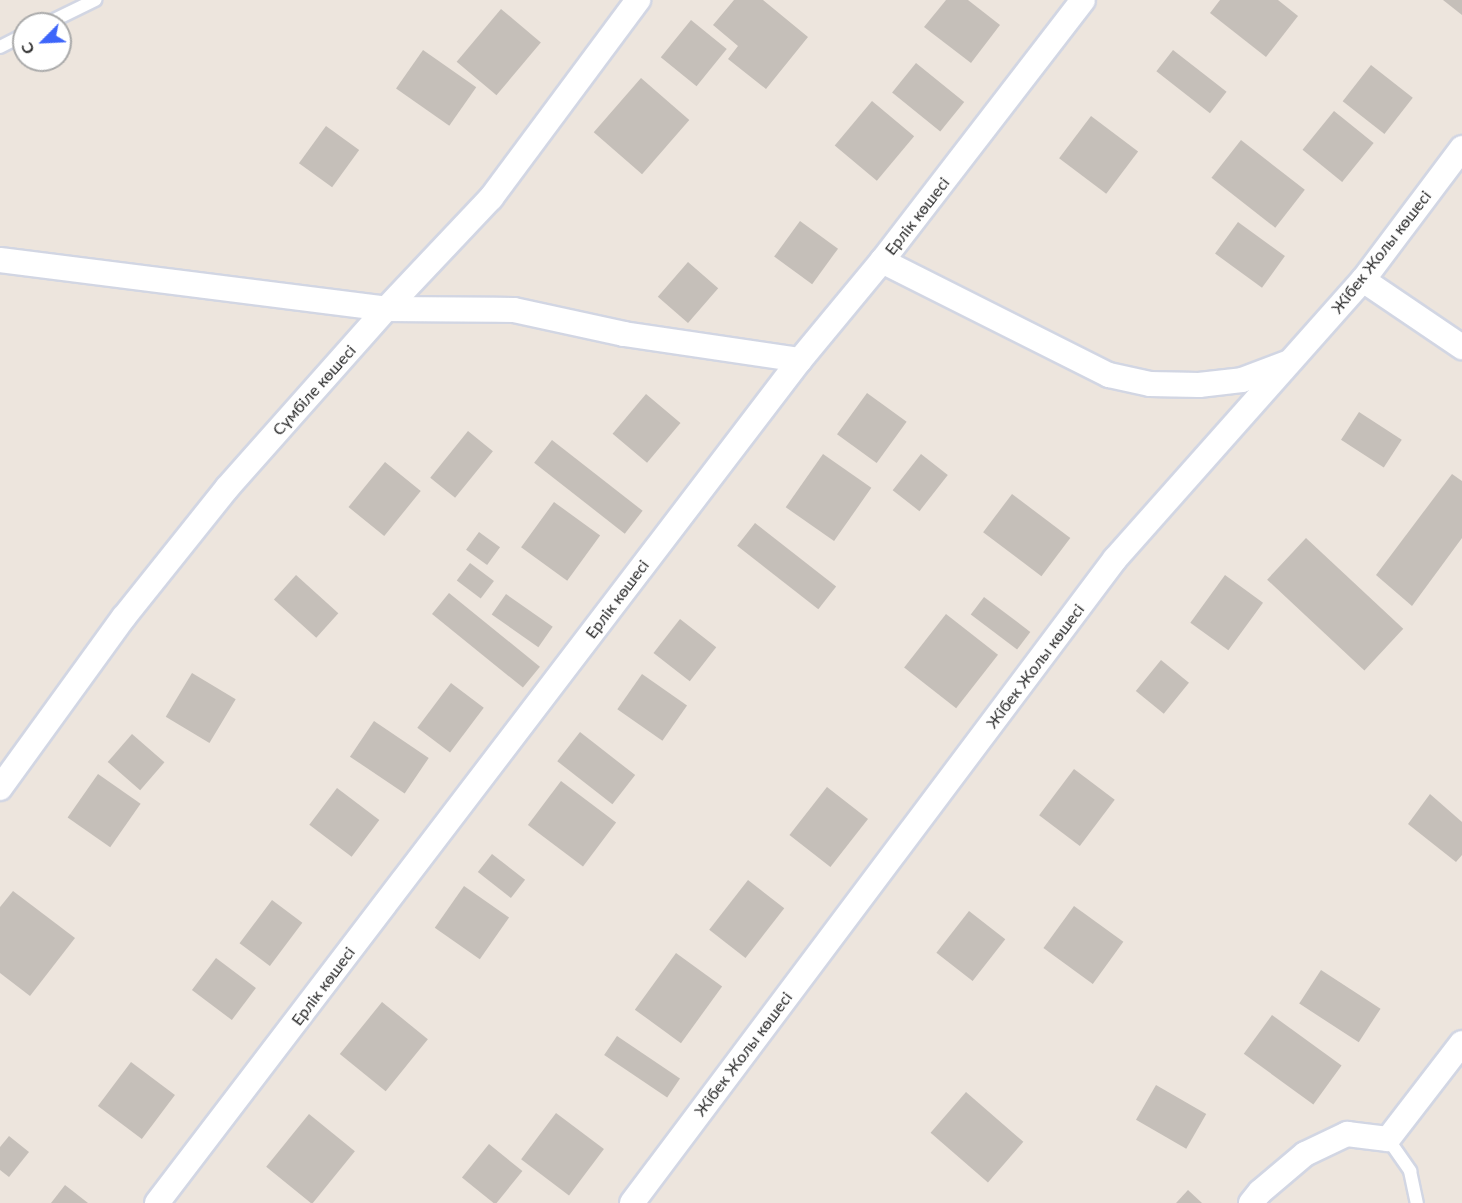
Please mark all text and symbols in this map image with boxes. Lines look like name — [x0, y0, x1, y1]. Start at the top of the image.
north arrow — [12, 12, 72, 72]
text: С — [16, 40, 38, 57]
street label: Ерлік көшесі — [881, 173, 953, 259]
street label: Жібек Жолы көшесі — [1327, 187, 1435, 317]
street label: Сүмбіле көшесі — [268, 341, 360, 439]
street label: Ерлік көшесі — [581, 556, 653, 642]
street label: Жібек Жолы көшесі — [982, 600, 1088, 732]
street label: Ерлік көшесі — [287, 943, 359, 1029]
street label: Жібек Жолы көшесі — [690, 988, 796, 1120]

